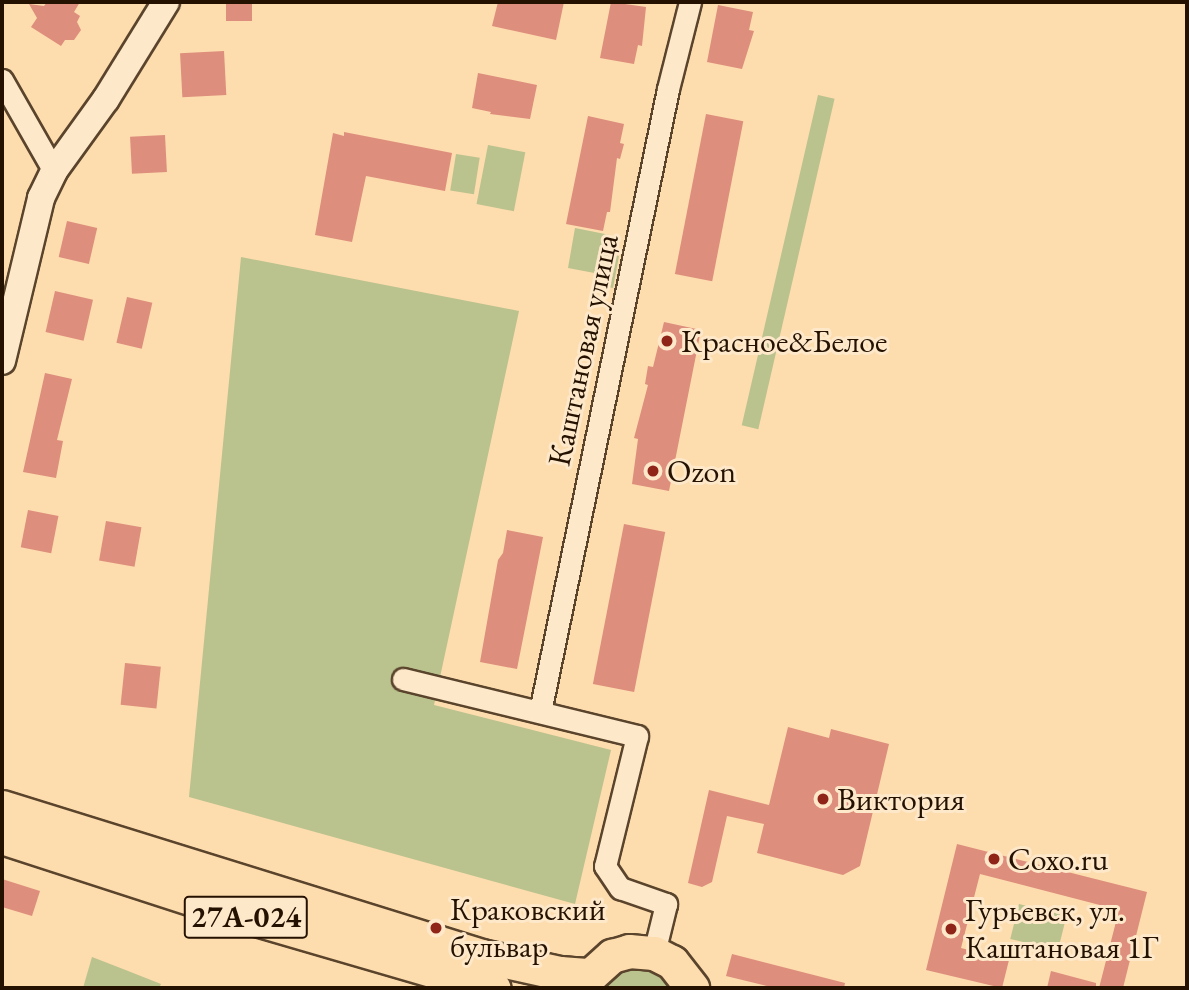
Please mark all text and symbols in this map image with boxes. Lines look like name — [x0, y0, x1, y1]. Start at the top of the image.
street label: Каштановая улица — [540, 230, 626, 470]
place label: Красное&Белое — [681, 322, 888, 360]
marker: Красное&Белое — [659, 333, 675, 349]
place label: Ozon — [667, 452, 736, 490]
marker: Ozon — [645, 463, 661, 479]
place label: Виктория — [837, 780, 965, 818]
marker: Виктория — [815, 791, 831, 807]
place label: Coxo.ru — [1008, 840, 1108, 878]
marker: Coxo.ru — [986, 851, 1002, 867]
road number: 27А-024 — [183, 890, 309, 944]
place label: Краковский бульвар — [450, 891, 606, 966]
place label: Гурьевск, ул. Каштановая 1Г — [965, 892, 1158, 967]
marker: Краковский бульвар — [428, 920, 444, 936]
marker: Гурьевск, ул. Каштановая 1Г — [943, 921, 959, 937]

